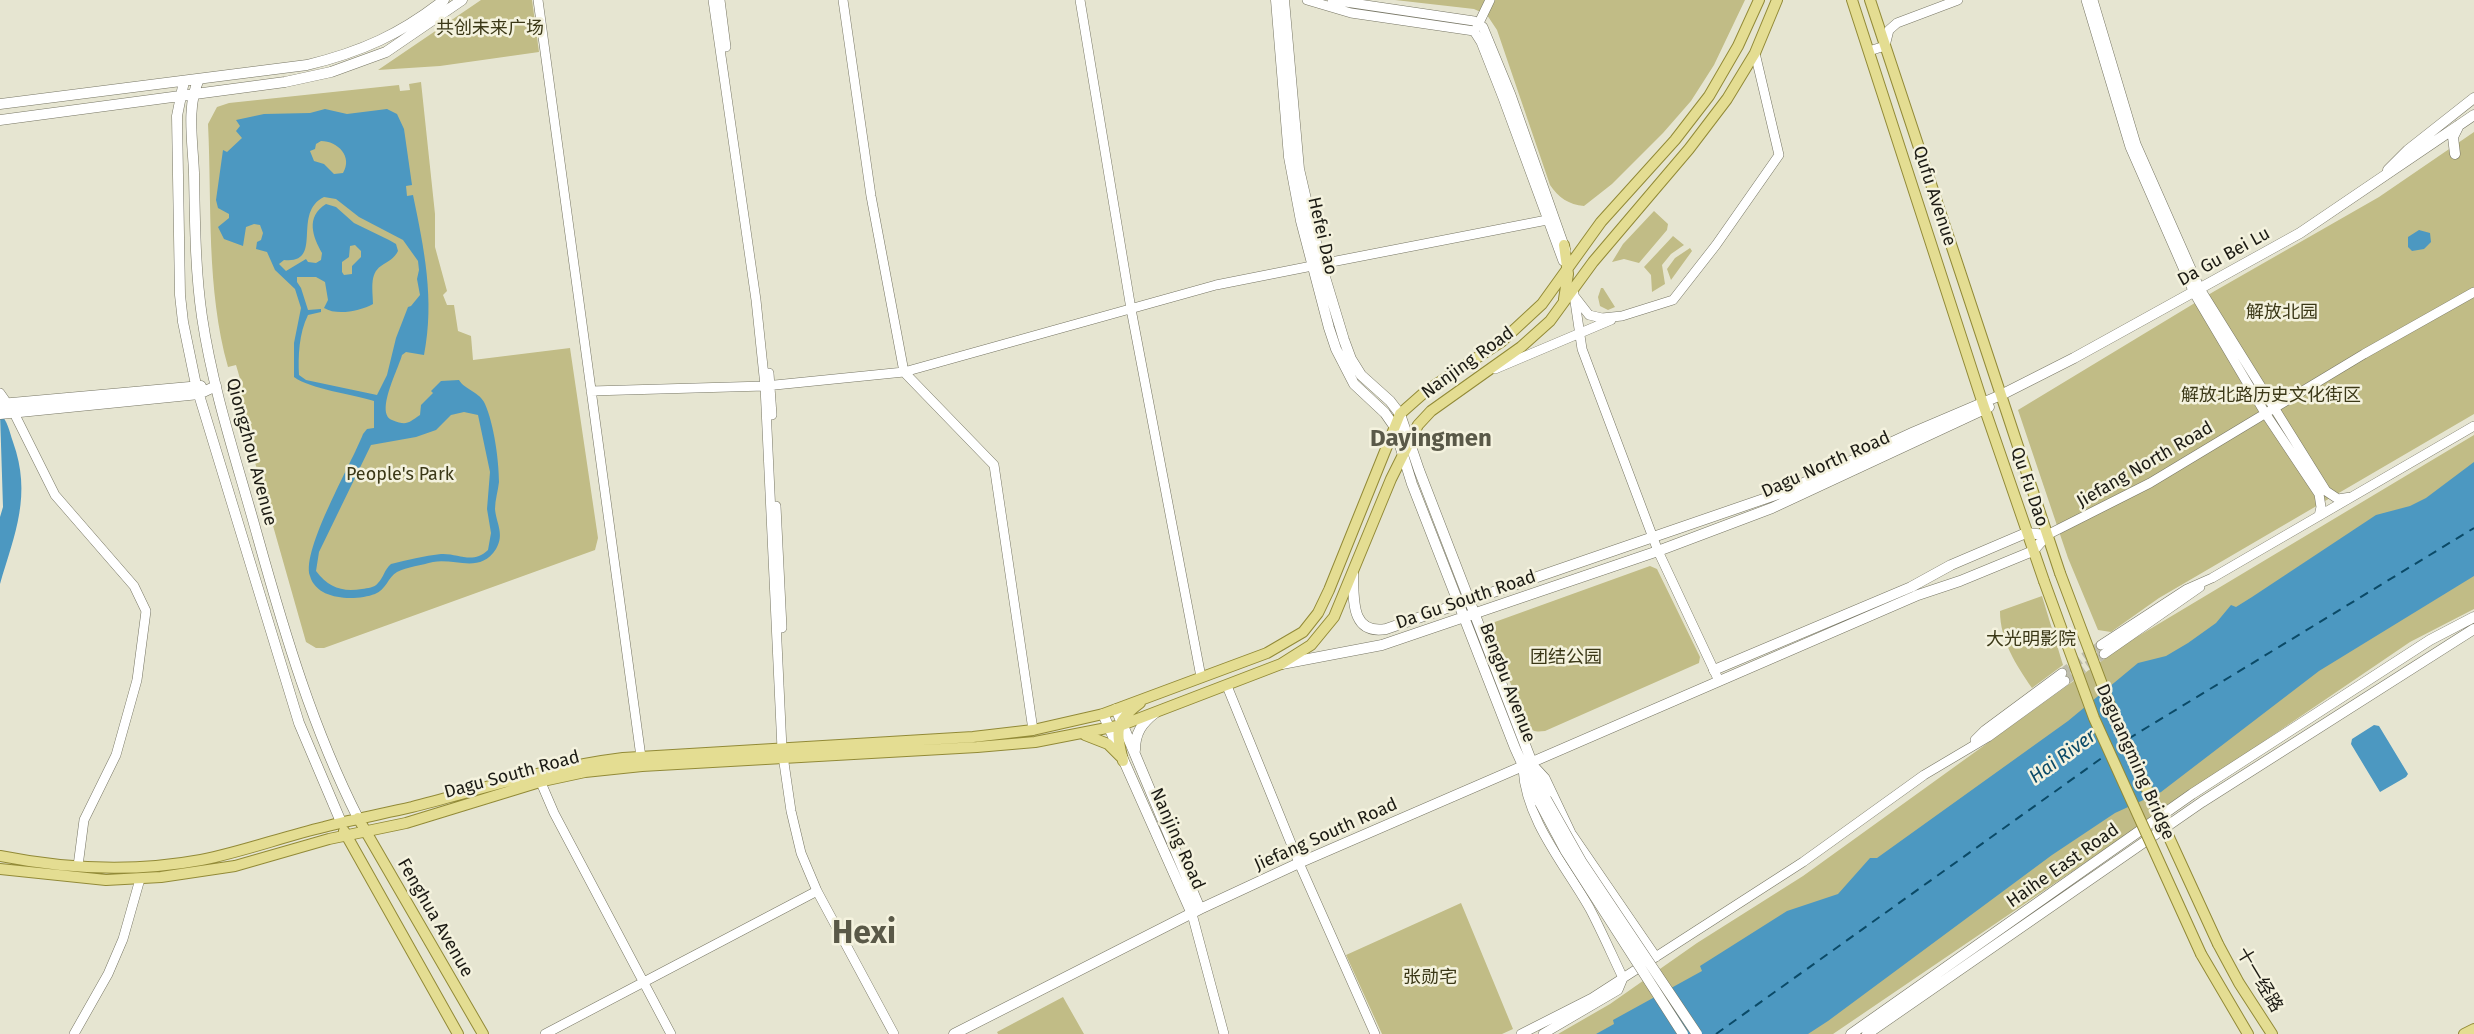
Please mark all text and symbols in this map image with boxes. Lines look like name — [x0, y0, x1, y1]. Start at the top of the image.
park label: 共创未来广场 — [436, 18, 544, 40]
street label: Qufu Avenue — [1908, 143, 1960, 249]
street label: Hefei Dao — [1303, 195, 1341, 277]
street label: Da Gu Bei Lu — [2174, 223, 2274, 291]
park label: 解放北园 — [2246, 302, 2318, 324]
street label: Nanjing Road — [1418, 322, 1518, 404]
street label: Qiongzhou Avenue — [221, 376, 281, 528]
park label: 解放北路历史文化街区 — [2181, 385, 2361, 407]
street label: Jiefang North Road — [2073, 417, 2217, 513]
district label: Dayingmen — [1370, 425, 1492, 453]
street label: Dagu North Road — [1758, 427, 1894, 503]
street label: Qu Fu Dao — [2005, 444, 2053, 530]
park label: People's Park — [346, 464, 454, 486]
street label: Da Gu South Road — [1393, 566, 1539, 634]
street label: Bengbu Avenue — [1474, 620, 1540, 746]
park label: 大光明影院 — [1986, 629, 2076, 651]
park label: 团结公园 — [1530, 647, 1602, 669]
street label: Daguangming Bridge — [2091, 681, 2179, 843]
water label: Hai River — [2025, 725, 2101, 789]
street label: Dagu South Road — [442, 747, 582, 803]
street label: Nanjing Road — [1145, 785, 1209, 893]
street label: Jiefang South Road — [1251, 794, 1401, 876]
street label: Haihe East Road — [2003, 819, 2123, 913]
street label: Fenghua Avenue — [392, 855, 478, 981]
district label: Hexi — [832, 915, 896, 953]
street label: 十一经路 — [2231, 944, 2287, 1016]
park label: 张勋宅 — [1403, 967, 1457, 989]

